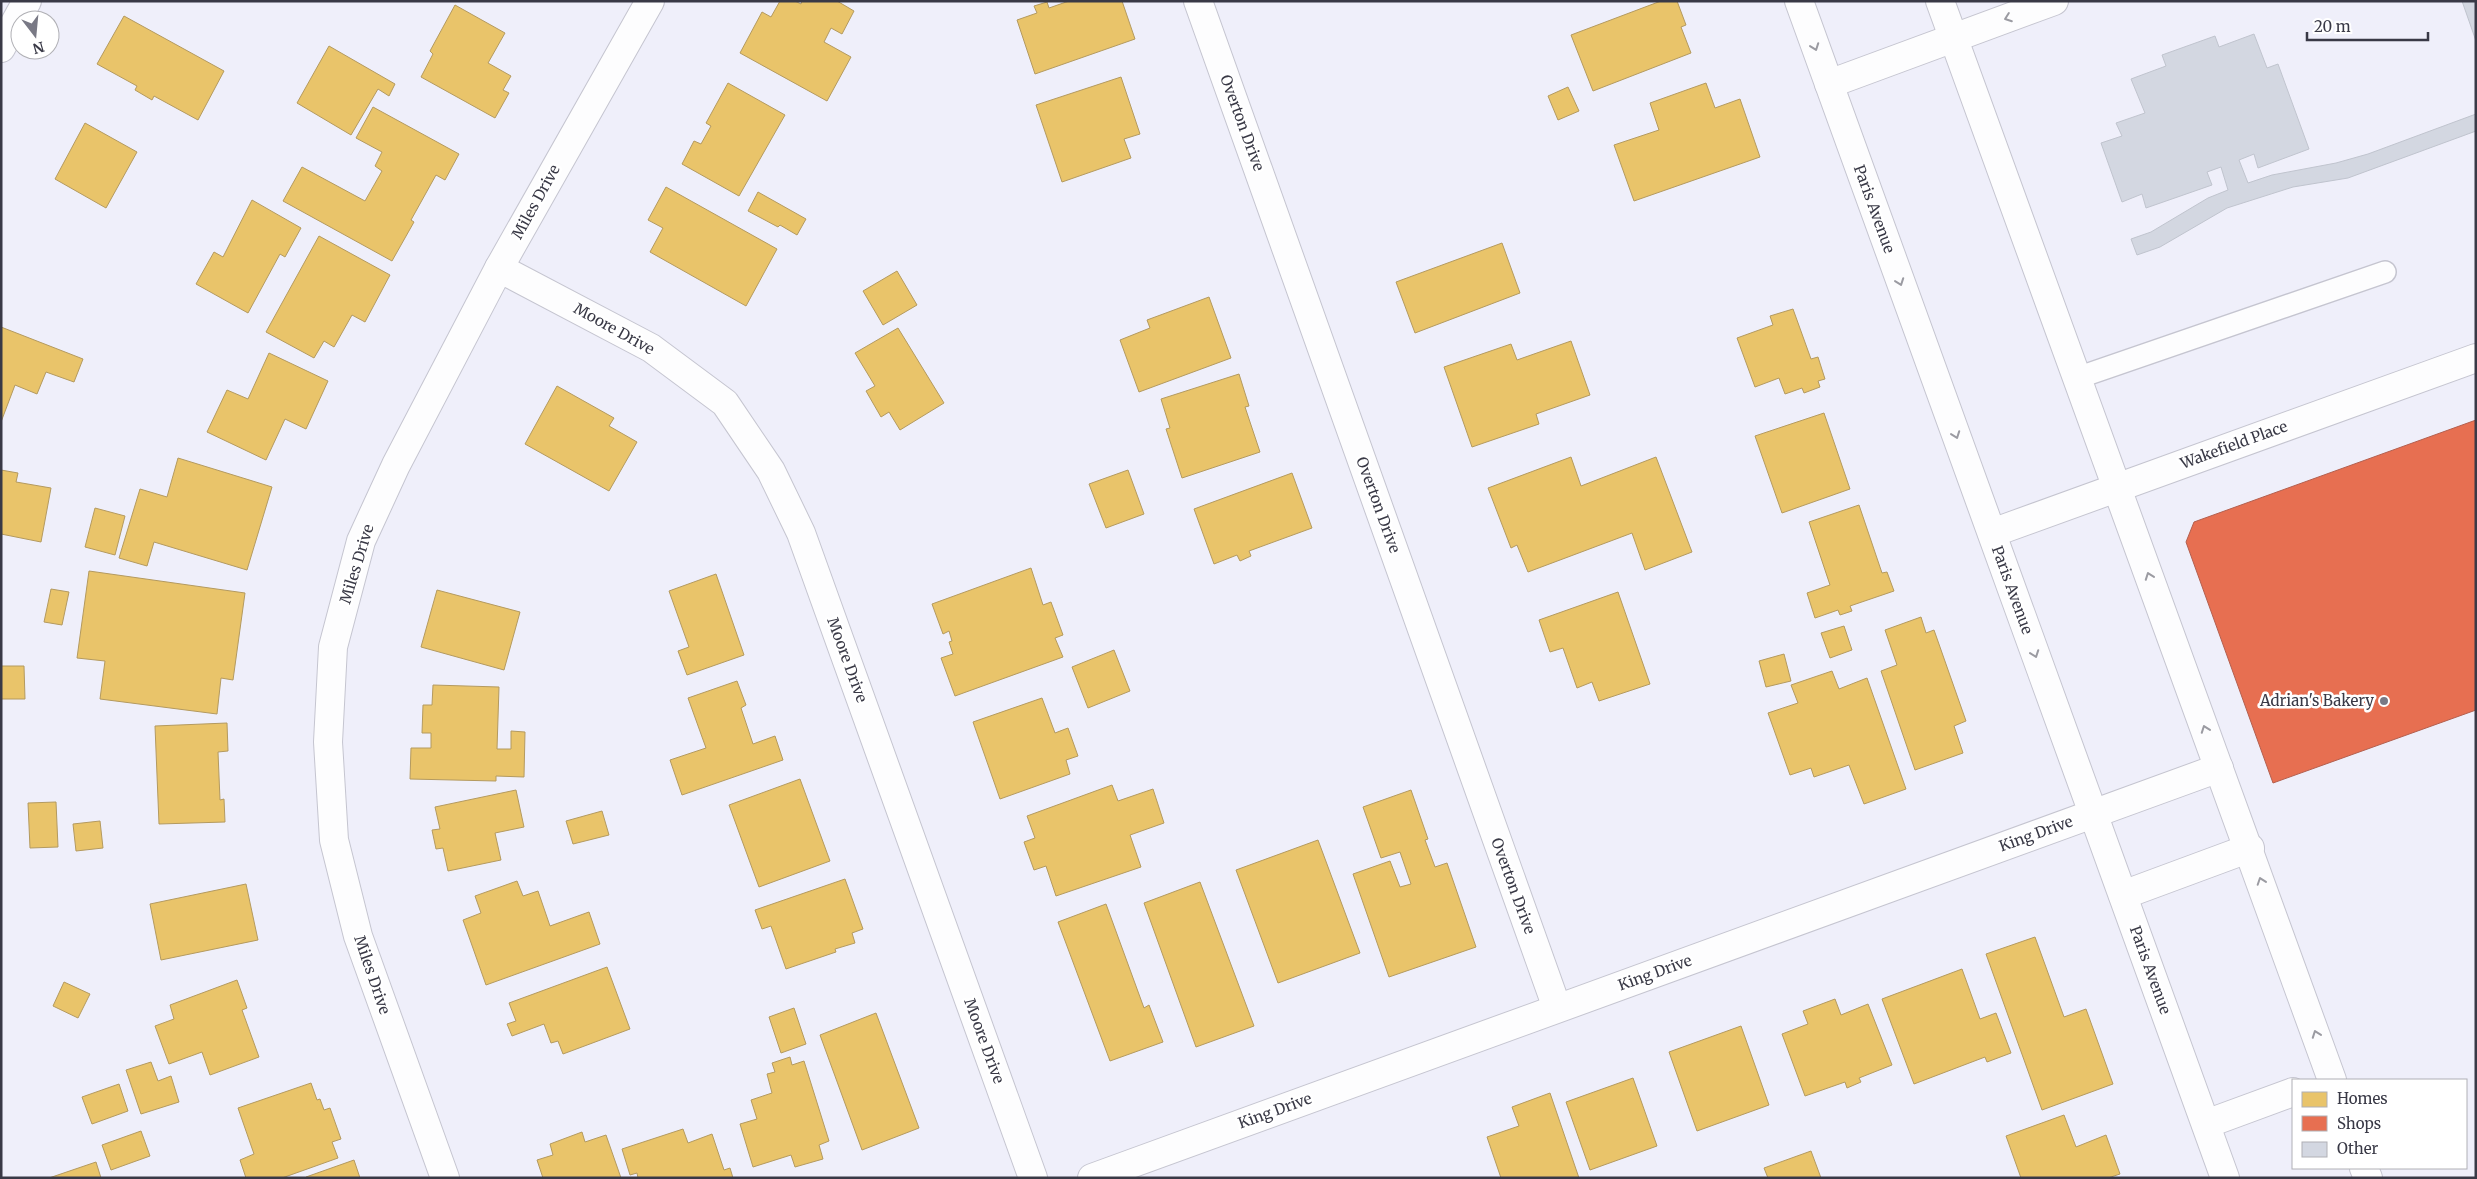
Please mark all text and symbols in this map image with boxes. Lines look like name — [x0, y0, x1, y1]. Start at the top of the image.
north arrow — [10, 10, 60, 60]
scale bar — [2307, 10, 2428, 42]
one-way arrow — [2004, 12, 2013, 22]
text: 20 m — [2314, 17, 2351, 36]
text: N — [31, 37, 46, 58]
one-way arrow — [1810, 42, 1820, 51]
street label: Overton Drive — [1216, 72, 1269, 174]
street label: Miles Drive — [507, 161, 564, 242]
street label: Paris Avenue — [1850, 162, 1899, 256]
one-way arrow — [1894, 277, 1904, 286]
street label: Moore Drive — [571, 299, 658, 359]
street label: Wakefield Place — [2177, 416, 2290, 473]
one-way arrow — [1950, 430, 1960, 439]
street label: Overton Drive — [1352, 454, 1405, 556]
street label: Miles Drive — [335, 522, 378, 606]
street label: Paris Avenue — [1988, 543, 2037, 637]
one-way arrow — [2145, 572, 2155, 581]
street label: Moore Drive — [823, 615, 872, 705]
one-way arrow — [2029, 649, 2039, 657]
place label: Adrian's Bakery — [2259, 691, 2374, 710]
marker: Adrian's Bakery — [2378, 695, 2390, 707]
one-way arrow — [2201, 725, 2211, 734]
street label: King Drive — [1996, 811, 2075, 856]
street label: Overton Drive — [1487, 835, 1540, 937]
one-way arrow — [2257, 878, 2267, 886]
street label: Paris Avenue — [2126, 923, 2175, 1017]
street label: Miles Drive — [350, 933, 395, 1017]
street label: King Drive — [1615, 950, 1694, 995]
street label: Moore Drive — [960, 996, 1009, 1086]
one-way arrow — [2312, 1031, 2322, 1039]
legend — [2292, 1079, 2467, 1169]
street label: King Drive — [1235, 1088, 1314, 1133]
text: Homes — [2337, 1089, 2388, 1108]
text: Shops — [2337, 1114, 2381, 1133]
text: Other — [2337, 1139, 2379, 1158]

